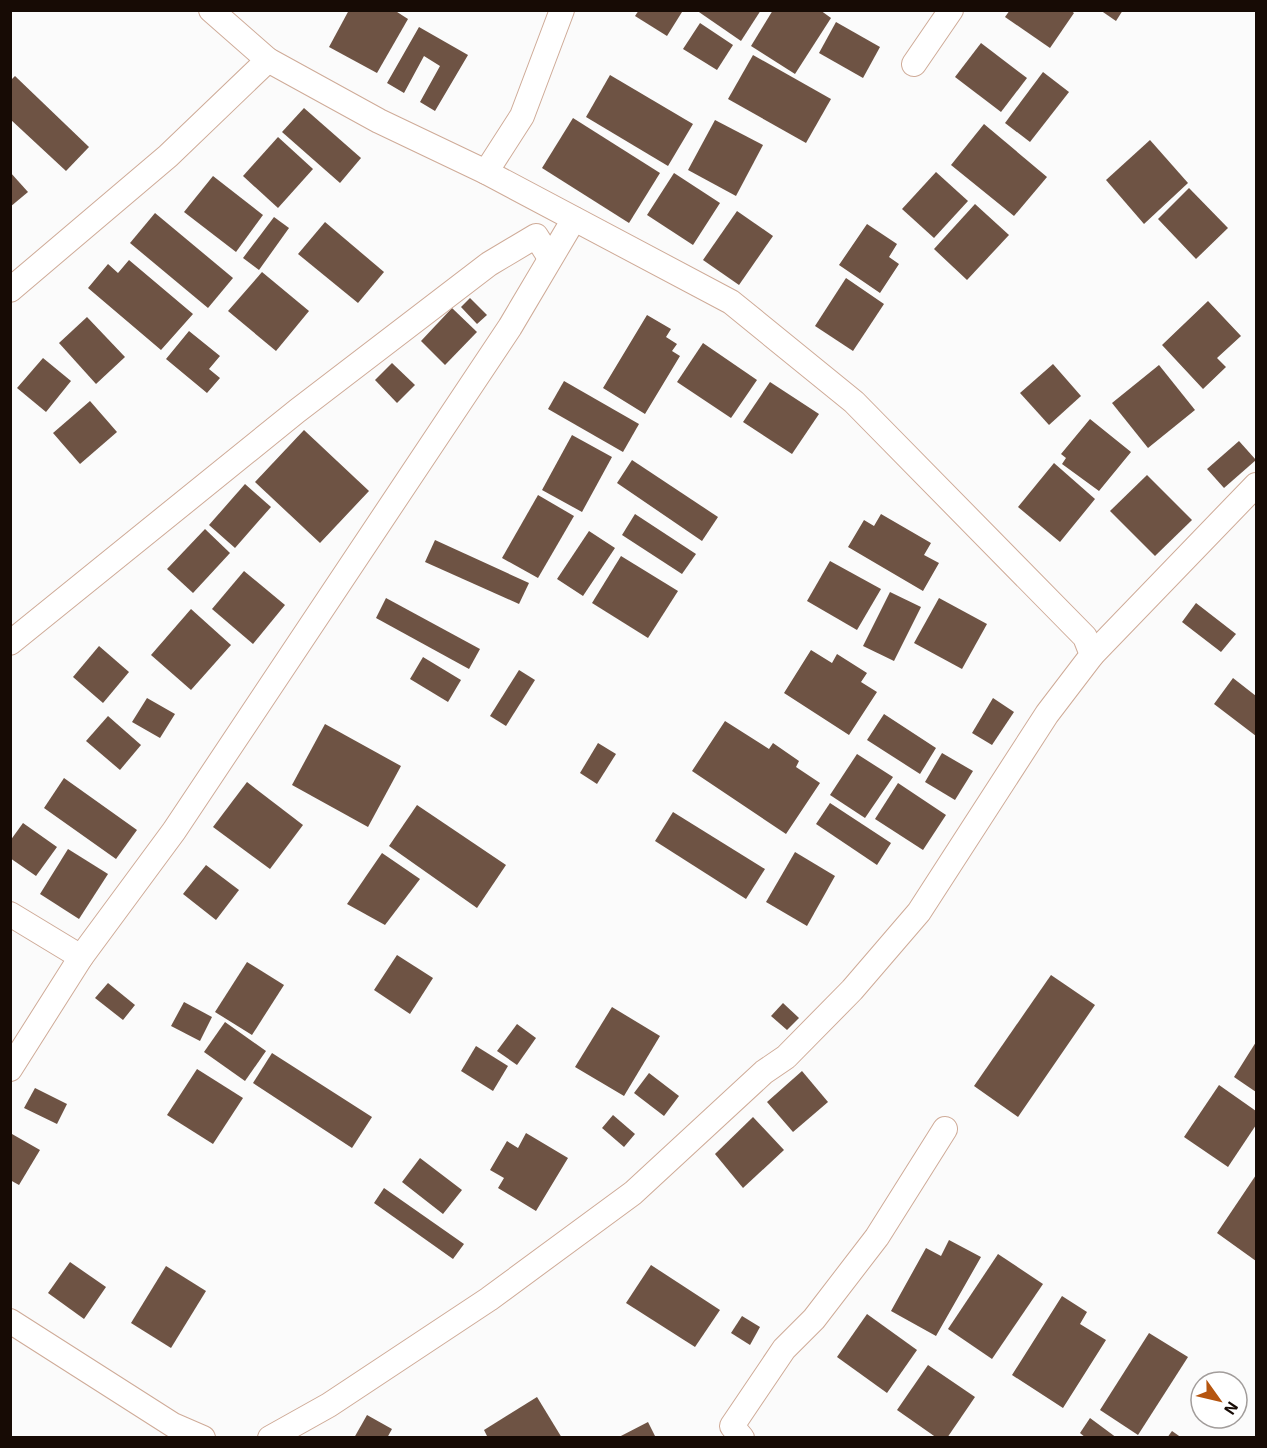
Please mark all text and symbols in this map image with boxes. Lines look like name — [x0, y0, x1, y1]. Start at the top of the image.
north arrow — [1189, 1370, 1249, 1430]
text: N — [1221, 1399, 1243, 1419]

